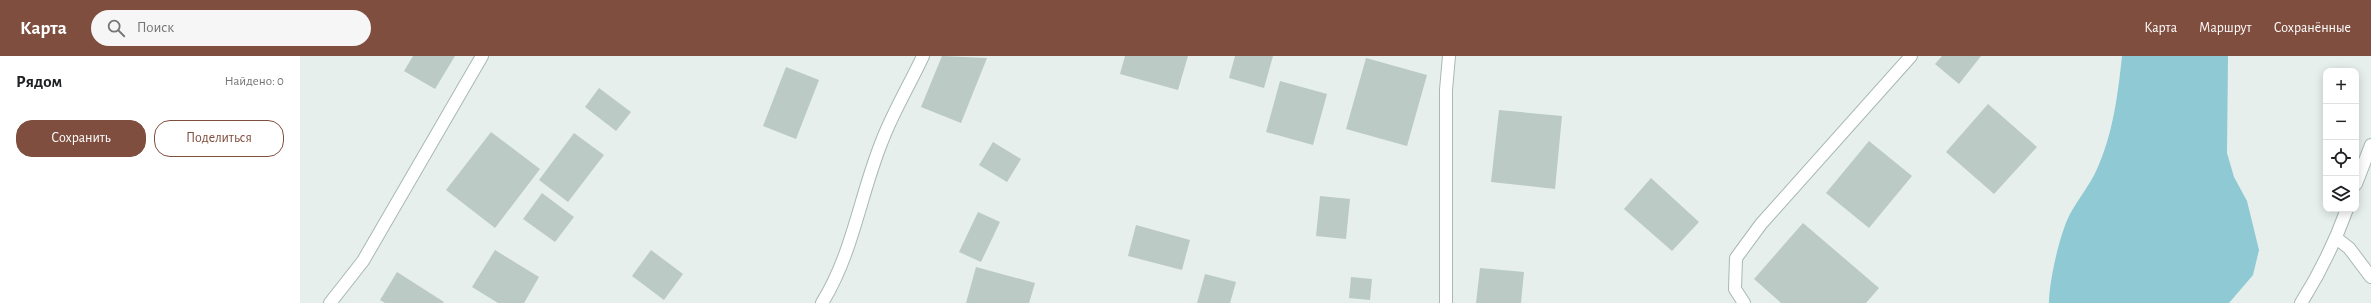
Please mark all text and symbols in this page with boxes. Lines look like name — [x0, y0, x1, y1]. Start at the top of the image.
search box — [91, 10, 371, 46]
icon: search — [105, 17, 127, 39]
text: Карта — [20, 19, 67, 38]
text: Поиск — [137, 20, 174, 35]
text: Карта — [2144, 21, 2177, 35]
text: Маршрут — [2199, 21, 2252, 35]
text: Сохранённые — [2274, 21, 2351, 35]
map controls — [2323, 68, 2359, 212]
button: + — [2323, 68, 2359, 104]
text: Рядом — [16, 73, 62, 90]
text: Найдено: 0 — [225, 75, 284, 88]
button: − — [2323, 104, 2359, 140]
button: Сохранить — [16, 120, 146, 157]
button: Поделиться — [154, 120, 284, 157]
button: locate — [2323, 140, 2359, 176]
button: layers — [2323, 176, 2359, 212]

